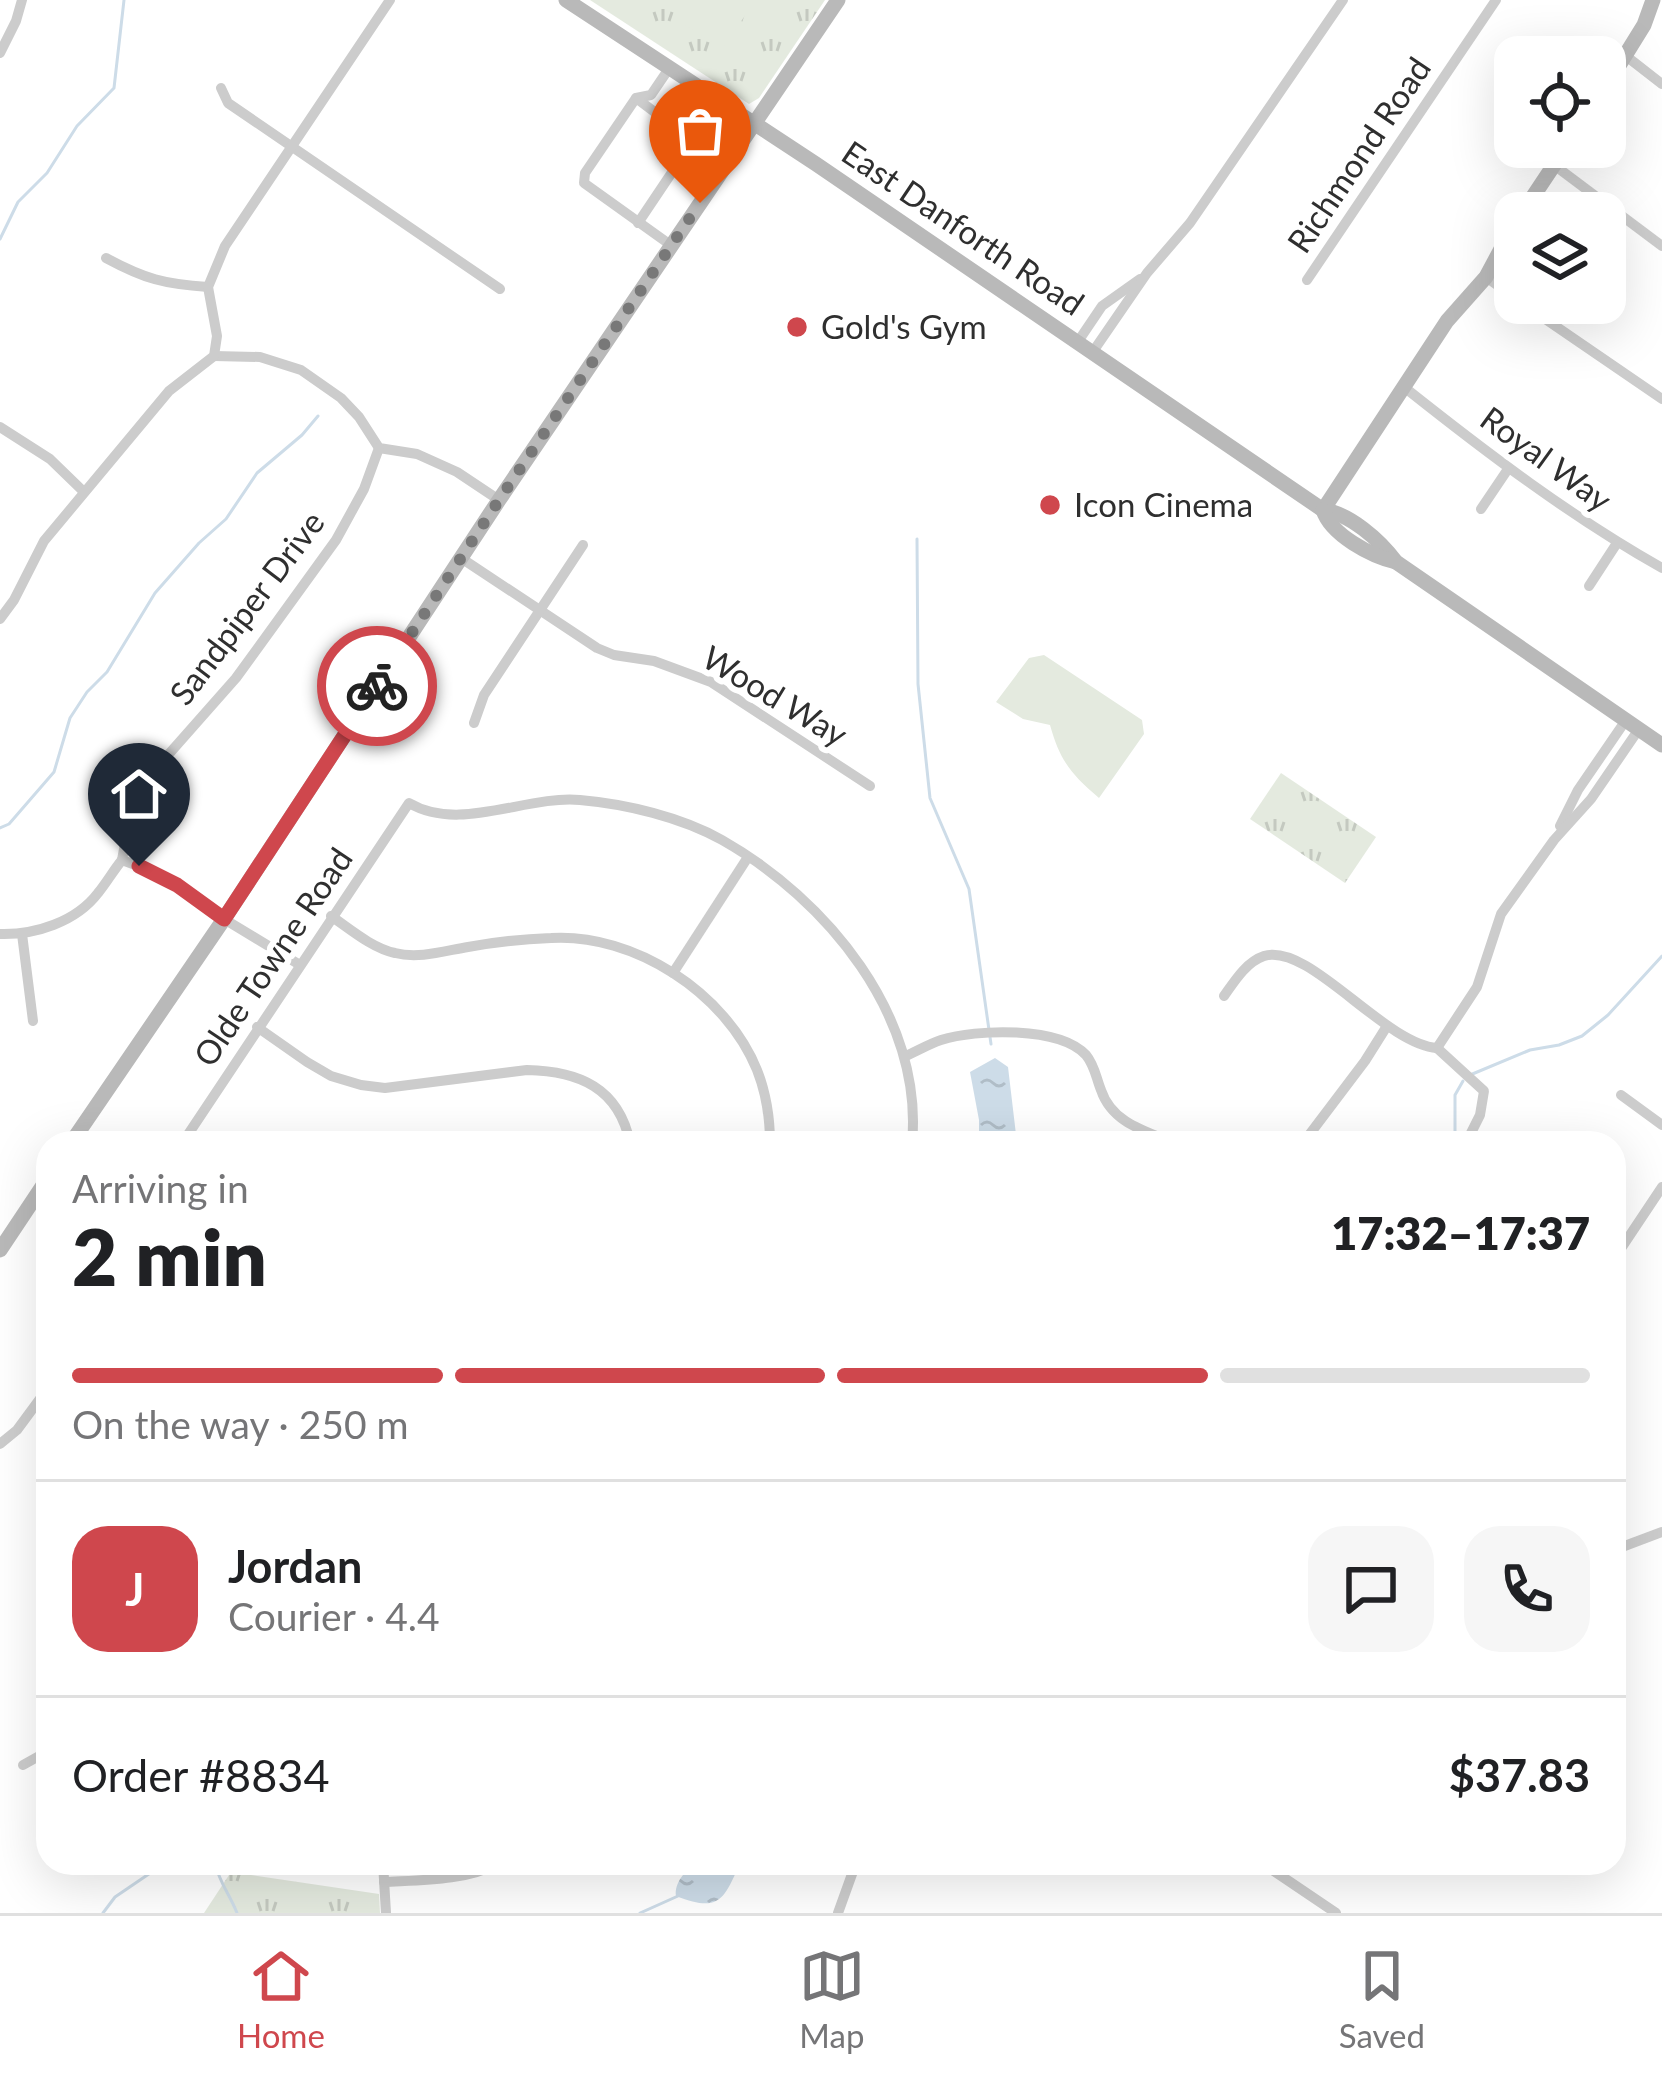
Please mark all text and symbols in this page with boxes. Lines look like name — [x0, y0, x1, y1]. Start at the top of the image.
map controls — [1494, 36, 1626, 324]
button: locate — [1494, 36, 1626, 168]
street label: Richmond Road — [1278, 49, 1438, 260]
pin — [649, 80, 751, 203]
icon: bag — [667, 98, 733, 164]
street label: East Danforth Road — [835, 132, 1092, 323]
button: layers — [1494, 192, 1626, 324]
place label: Gold's Gym — [821, 306, 987, 346]
marker: Gold's Gym — [784, 314, 810, 340]
street label: Royal Way — [1473, 397, 1620, 519]
place label: Icon Cinema — [1074, 484, 1253, 524]
marker: Icon Cinema — [1037, 492, 1063, 518]
street label: Sandpiper Drive — [160, 503, 332, 712]
courier — [317, 626, 437, 746]
street label: Wood Way — [696, 636, 855, 754]
icon: bike — [344, 653, 410, 719]
pin — [88, 743, 190, 866]
icon: home — [106, 761, 172, 827]
street label: Olde Towne Road — [184, 840, 360, 1073]
text: Arriving in — [72, 1165, 249, 1211]
text: 17:32–17:37 — [1331, 1206, 1590, 1260]
text: 2 min — [72, 1209, 267, 1303]
text: On the way · 250 m — [72, 1401, 409, 1447]
button: chat — [1308, 1526, 1434, 1652]
button: phone — [1464, 1526, 1590, 1652]
text: Jordan — [228, 1539, 362, 1593]
text: J — [125, 1562, 145, 1616]
text: Courier · 4.4 — [228, 1593, 440, 1639]
text: Order #8834 — [72, 1748, 330, 1802]
text: $37.83 — [1449, 1748, 1590, 1802]
tab: Home — [237, 1943, 325, 2055]
tab: Map — [799, 1943, 865, 2055]
tab: Saved — [1339, 1943, 1425, 2055]

